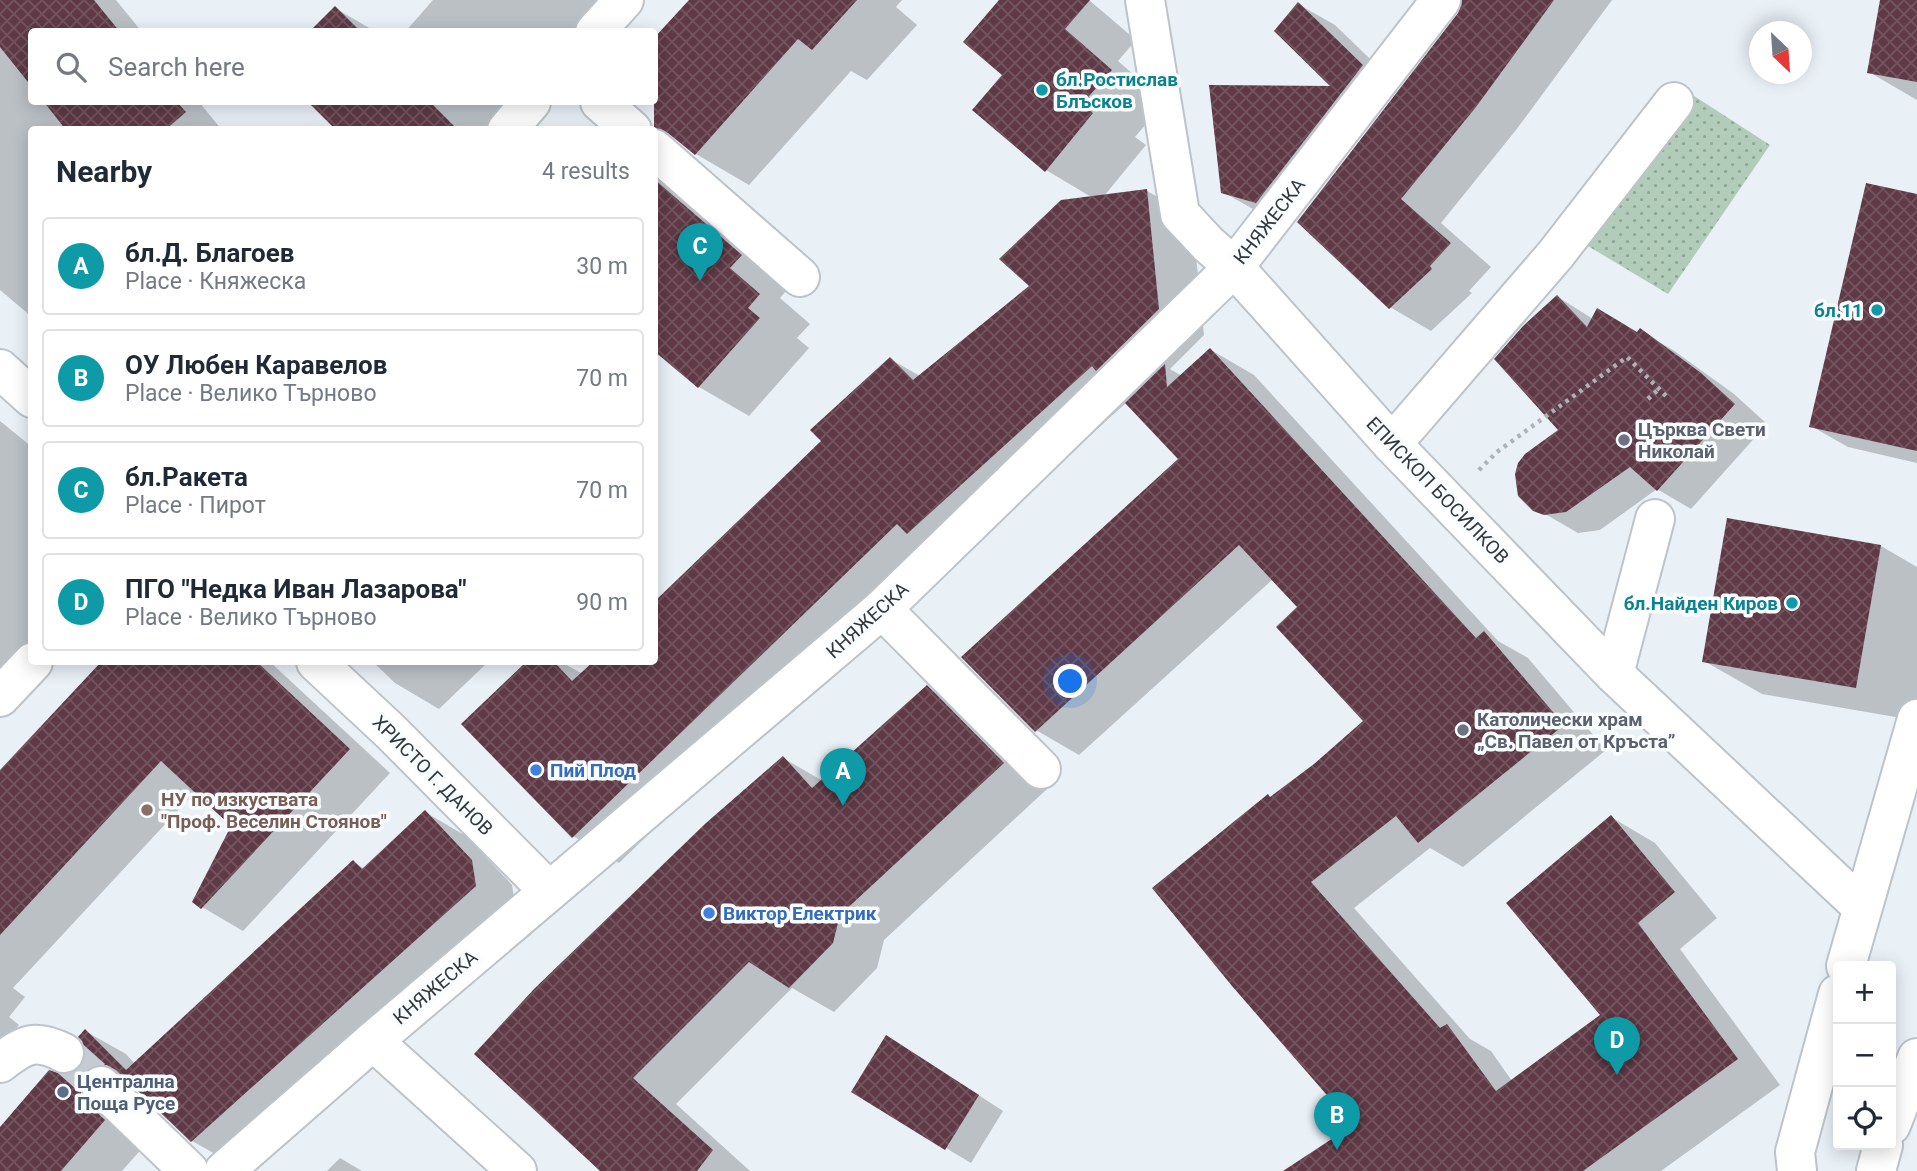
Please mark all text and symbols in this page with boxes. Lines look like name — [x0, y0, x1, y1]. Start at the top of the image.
north arrow — [1749, 21, 1812, 84]
search box — [28, 28, 658, 105]
icon: search — [52, 48, 90, 86]
text: Search here — [108, 52, 245, 82]
place label: бл.Ростислав Блъсков — [1056, 68, 1178, 113]
marker: бл.Ростислав Блъсков — [1034, 82, 1050, 98]
text: Nearby — [56, 154, 152, 189]
text: 4 results — [542, 158, 630, 185]
street label: КНЯЖЕСКА — [1229, 173, 1310, 269]
pin: C — [677, 223, 723, 281]
text: бл.Д. Благоев — [125, 238, 295, 268]
text: A — [73, 253, 89, 280]
text: 30 m — [576, 253, 628, 280]
text: Place · Княжеска — [125, 268, 306, 295]
place label: бл.11 — [1814, 299, 1863, 322]
marker: бл.11 — [1869, 302, 1885, 318]
text: ОУ Любен Каравелов — [125, 350, 387, 380]
text: B — [74, 365, 88, 392]
text: 70 m — [576, 365, 628, 392]
text: Place · Велико Търново — [125, 380, 377, 407]
street label: ЕПИСКОП БОСИЛКОВ — [1362, 412, 1514, 568]
place label: Църква Свети Николай — [1638, 418, 1766, 463]
marker: Църква Свети Николай — [1616, 432, 1632, 448]
text: бл.Ракета — [125, 462, 248, 492]
text: C — [73, 477, 89, 504]
text: 70 m — [576, 477, 628, 504]
text: Place · Пирот — [125, 492, 266, 519]
text: ПГО "Недка Иван Лазарова" — [125, 574, 467, 604]
street label: КНЯЖЕСКА — [821, 577, 914, 663]
text: D — [74, 589, 88, 616]
text: 90 m — [576, 589, 628, 616]
place label: бл.Найден Киров — [1624, 592, 1778, 615]
marker: бл.Найден Киров — [1784, 595, 1800, 611]
text: Place · Велико Търново — [125, 604, 377, 631]
your location — [1053, 664, 1087, 698]
place label: Католически храм „Св. Павел от Кръста” — [1477, 708, 1675, 753]
street label: ХРИСТО Г. ДАНОВ — [368, 711, 497, 840]
marker: Католически храм „Св. Павел от Кръста” — [1455, 722, 1471, 738]
pin: A — [820, 748, 866, 806]
place label: Пий Плод — [550, 759, 636, 782]
marker: Пий Плод — [528, 762, 544, 778]
place label: НУ по изкуствата "Проф. Веселин Стоянов" — [161, 788, 387, 833]
marker: НУ по изкуствата "Проф. Веселин Стоянов" — [139, 802, 155, 818]
place label: Виктор Електрик — [723, 902, 877, 925]
marker: Виктор Електрик — [701, 905, 717, 921]
street label: КНЯЖЕСКА — [389, 945, 483, 1029]
map controls — [1833, 961, 1896, 1150]
button: + — [1833, 961, 1896, 1024]
pin: D — [1594, 1017, 1640, 1075]
button: − — [1833, 1024, 1896, 1087]
place label: Централна Поща Русе — [77, 1070, 175, 1115]
marker: Централна Поща Русе — [55, 1084, 71, 1100]
button: locate — [1833, 1087, 1896, 1150]
pin: B — [1314, 1092, 1360, 1150]

